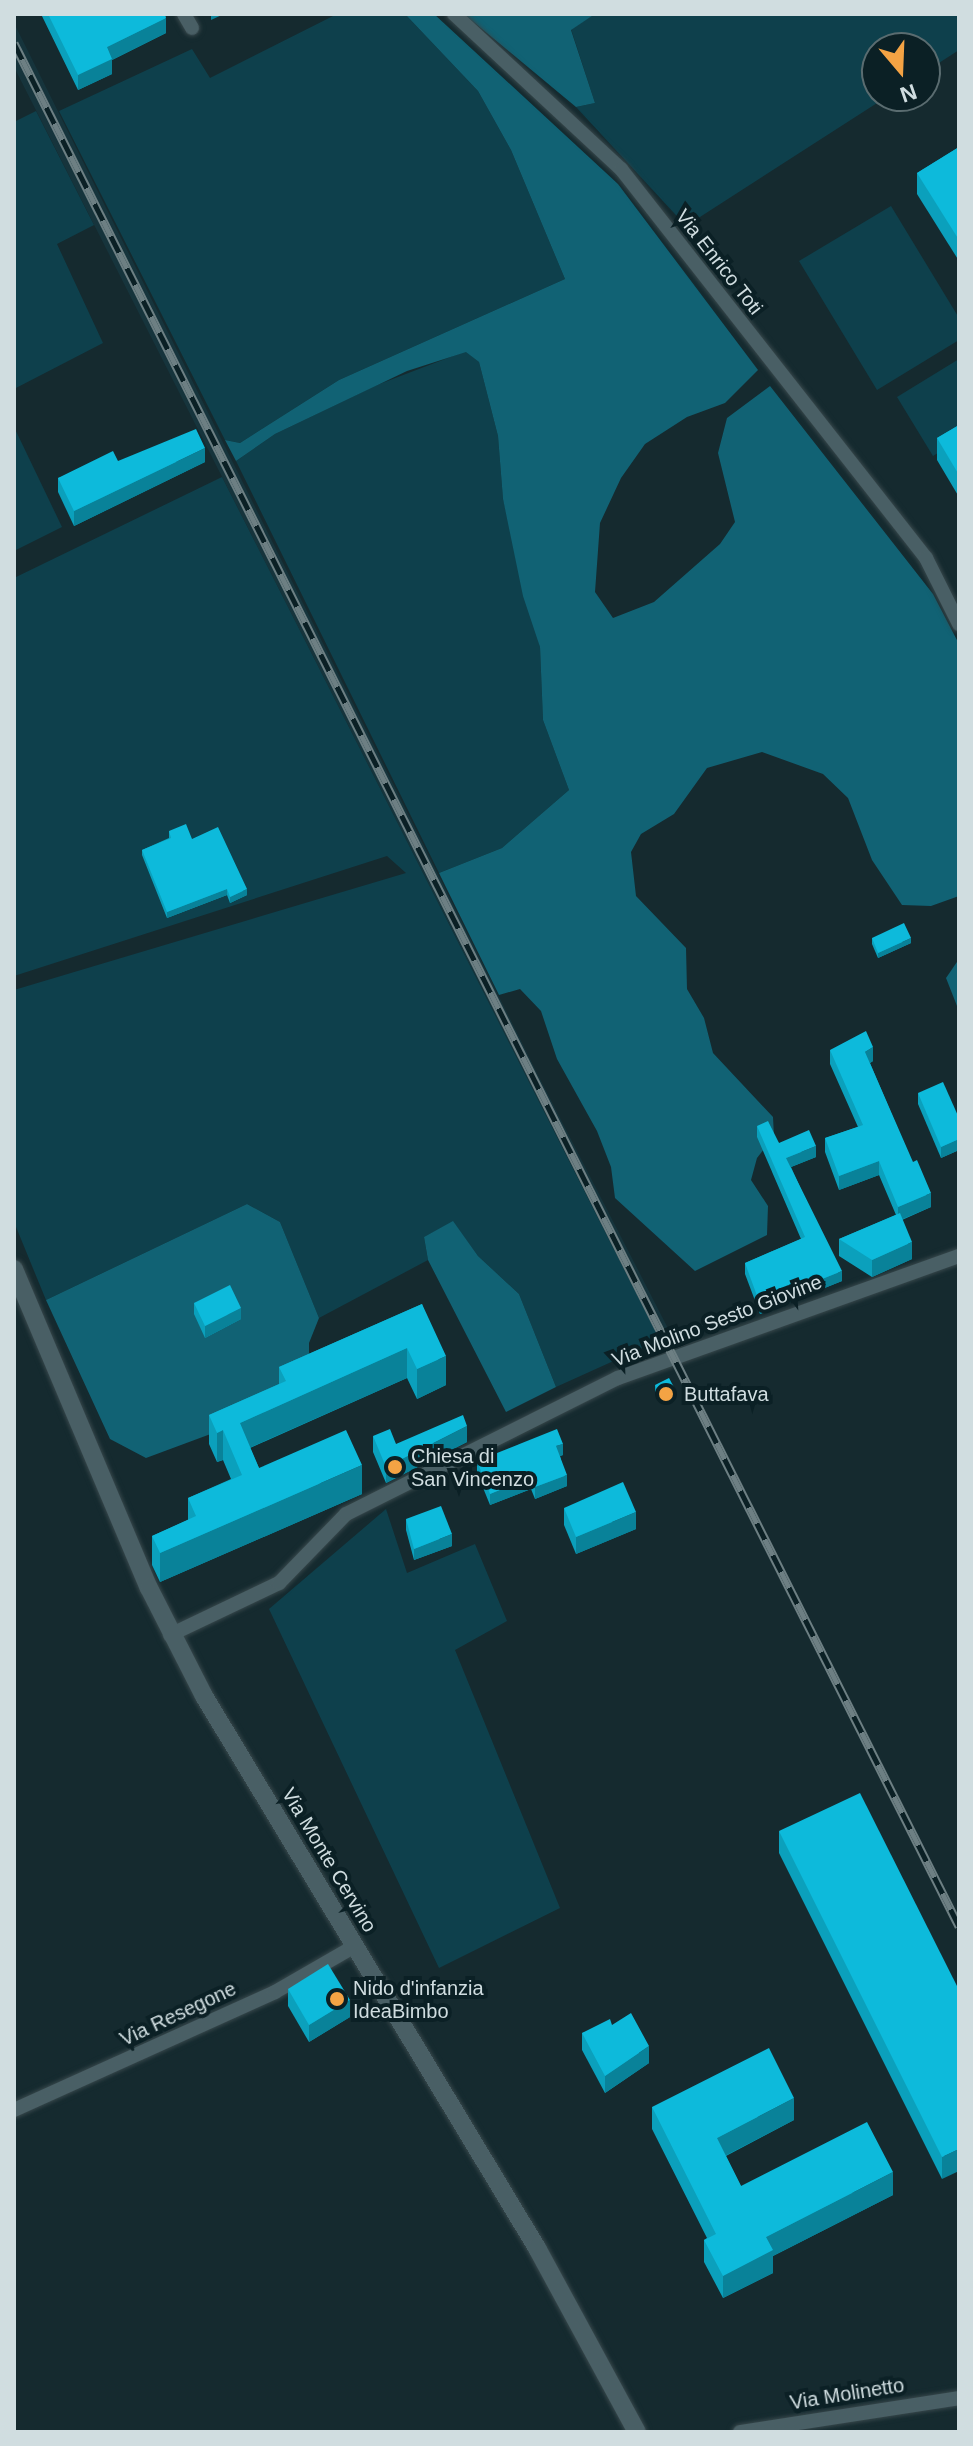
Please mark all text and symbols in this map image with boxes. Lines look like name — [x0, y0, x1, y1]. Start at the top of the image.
north arrow — [861, 32, 941, 112]
text: N — [897, 79, 920, 108]
street label: Via Enrico Toti — [670, 204, 768, 320]
street label: Via Molino Sesto Giovine — [609, 1270, 825, 1372]
place label: Buttafava — [684, 1382, 769, 1406]
marker: Buttafava — [655, 1383, 677, 1405]
place label: Chiesa di San Vincenzo — [411, 1444, 534, 1491]
marker: Chiesa di San Vincenzo — [386, 1458, 404, 1476]
street label: Via Monte Cervino — [276, 1783, 382, 1937]
place label: Nido d'infanzia IdeaBimbo — [353, 1976, 484, 2023]
street label: Via Resegone — [116, 1977, 240, 2051]
marker: Nido d'infanzia IdeaBimbo — [328, 1990, 346, 2008]
street label: Via Molinetto — [788, 2373, 906, 2415]

